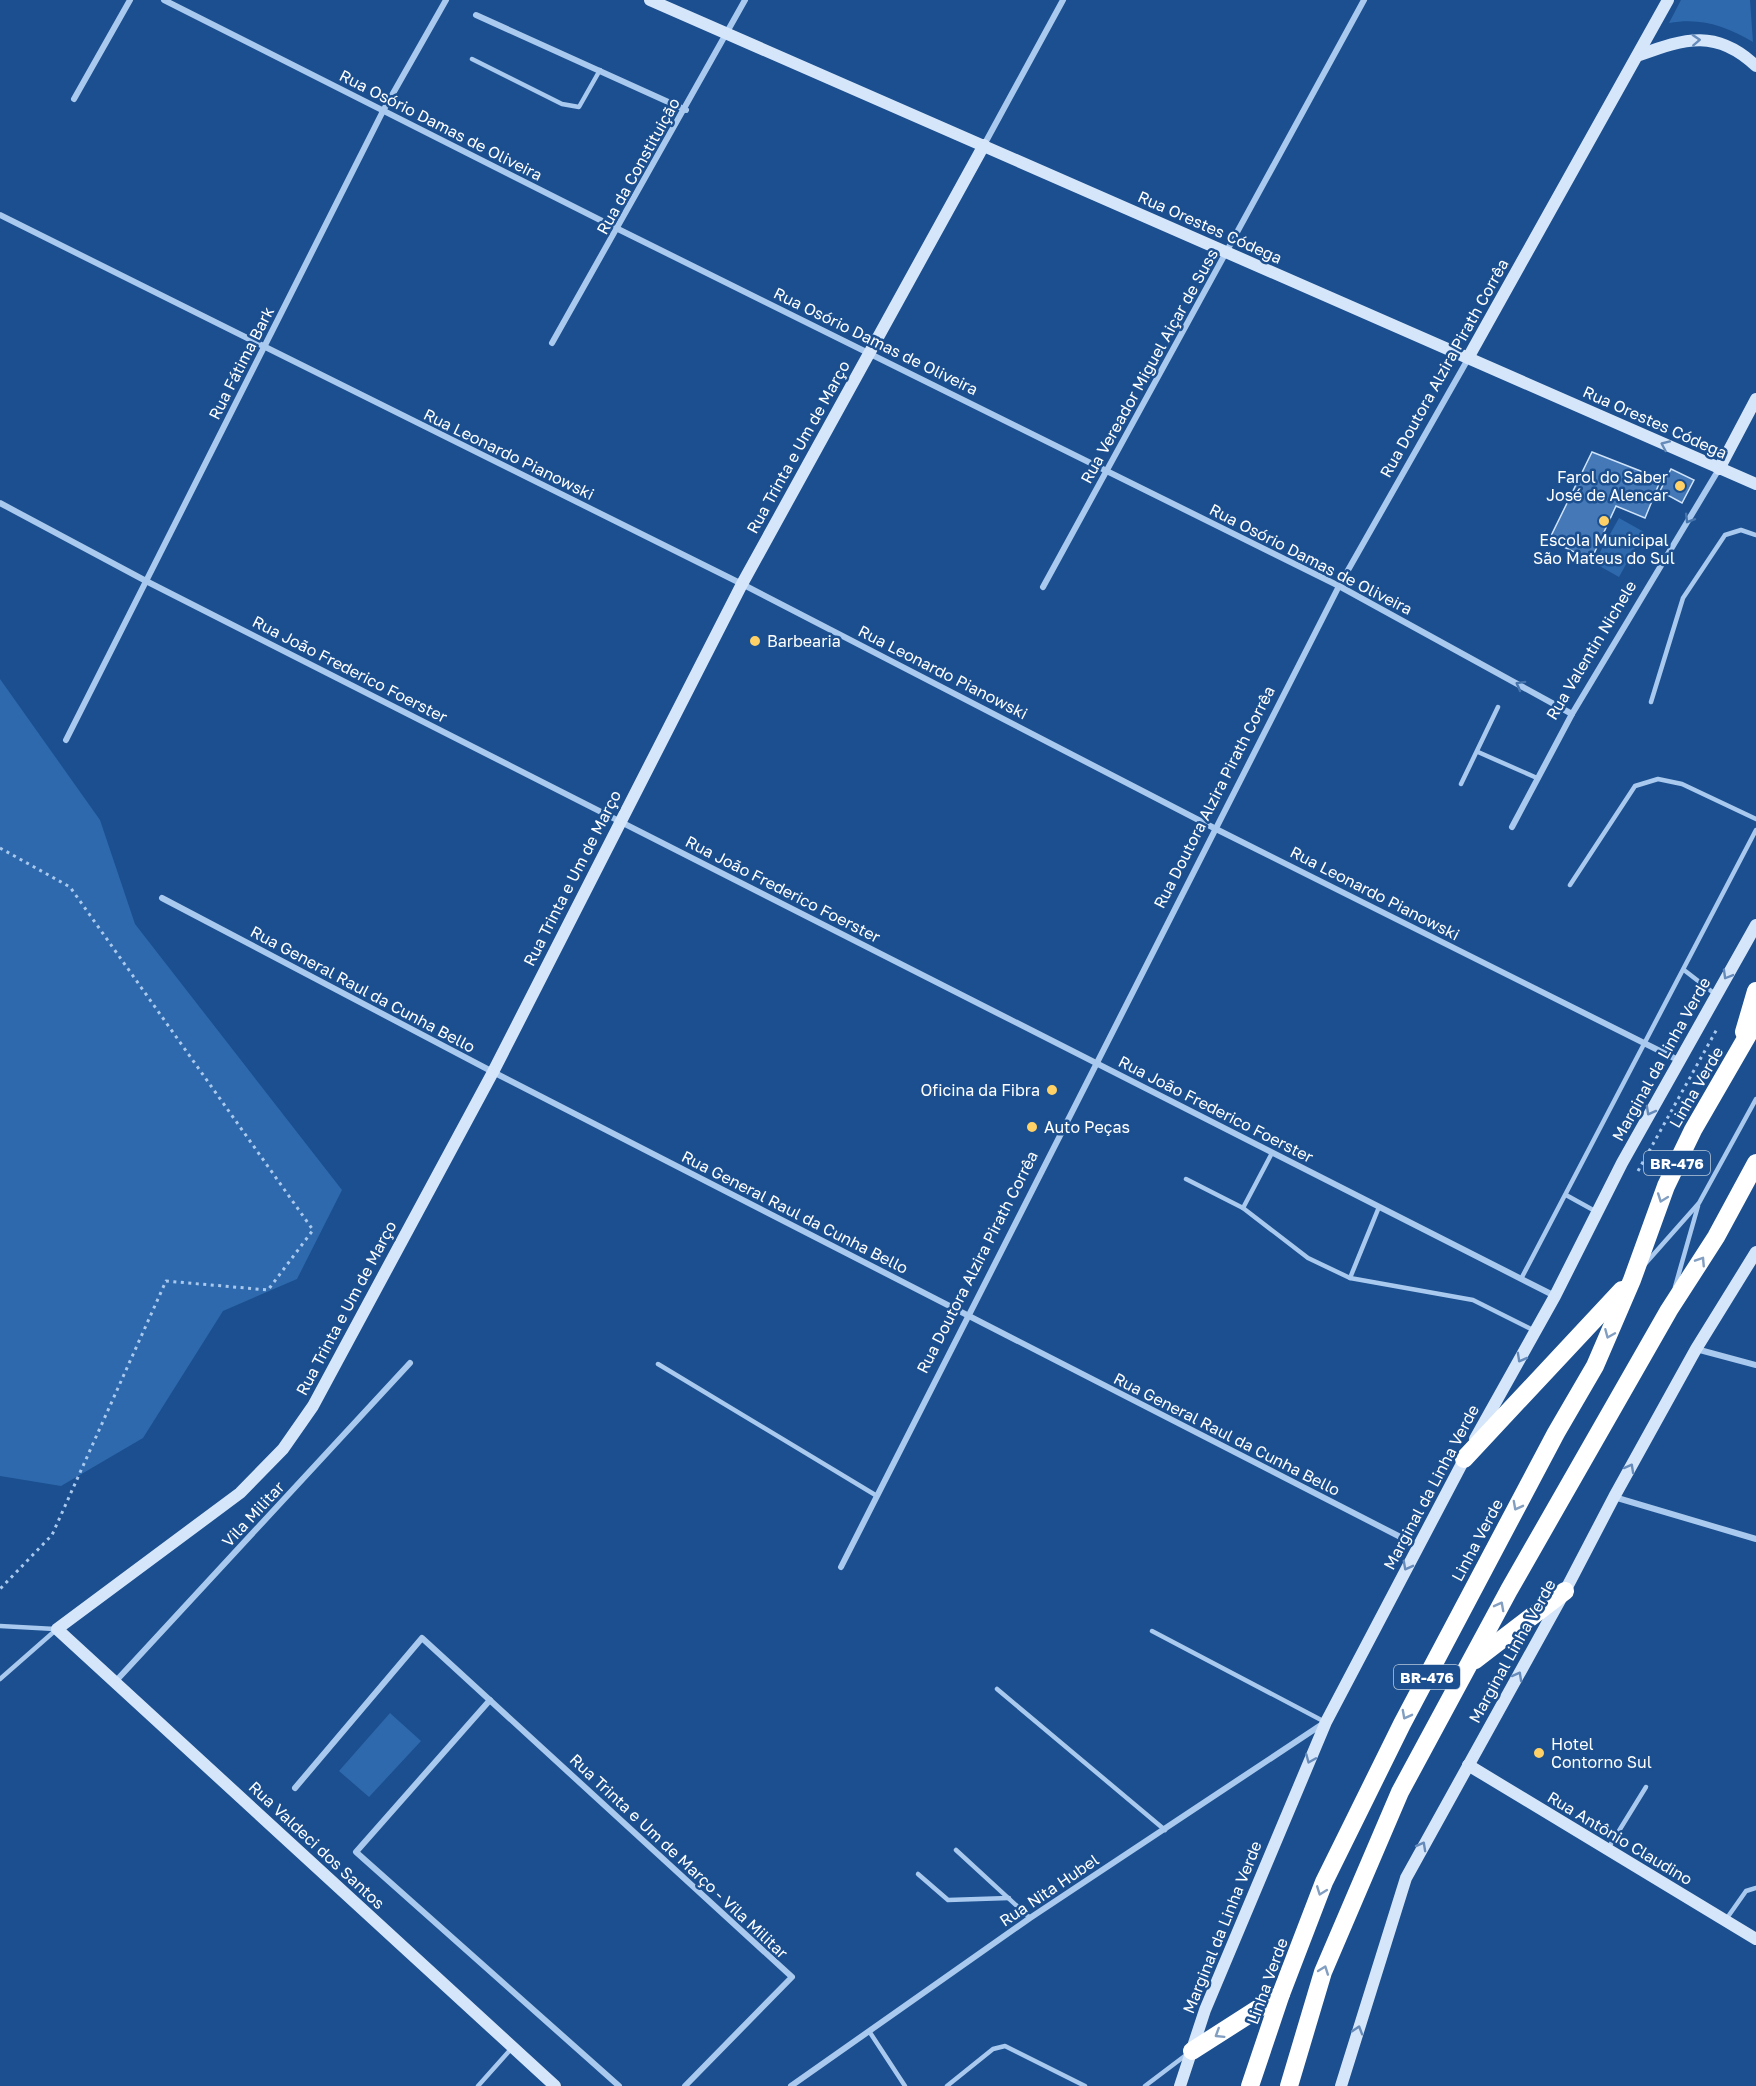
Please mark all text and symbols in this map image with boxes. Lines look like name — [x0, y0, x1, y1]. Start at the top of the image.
one-way arrow — [1691, 33, 1700, 46]
street label: Rua Osório Damas de Oliveira — [336, 65, 546, 185]
street label: Rua da Constituição — [592, 94, 684, 238]
street label: Rua Orestes Códega — [1135, 186, 1285, 268]
street label: Rua Vereador Miguel Aiçar de Suss — [1076, 245, 1222, 487]
street label: Rua Doutora Alzira Pirath Corrêa — [1375, 255, 1513, 481]
street label: Rua Osório Damas de Oliveira — [771, 283, 981, 399]
street label: Rua Fátima Bark — [204, 303, 278, 423]
street label: Rua Trinta e Um de Março — [742, 357, 854, 537]
street label: Rua Orestes Códega — [1580, 381, 1730, 463]
street label: Rua Leonardo Pianowski — [420, 404, 598, 504]
one-way arrow — [1661, 440, 1672, 452]
place label: Farol do Saber José de Alencar — [1546, 467, 1668, 505]
marker: Farol do Saber José de Alencar — [1673, 479, 1687, 493]
street label: Rua Osório Damas de Oliveira — [1206, 499, 1416, 619]
one-way arrow — [1684, 513, 1696, 523]
marker: Escola Municipal São Mateus do Sul — [1597, 514, 1611, 528]
place label: Escola Municipal São Mateus do Sul — [1533, 530, 1675, 568]
street label: Rua Valentin Nichele — [1541, 577, 1641, 723]
street label: Rua João Frederico Foerster — [249, 611, 451, 727]
street label: Rua Leonardo Pianowski — [855, 621, 1031, 723]
place label: Barbearia — [767, 631, 841, 651]
marker: Barbearia — [748, 634, 762, 648]
one-way arrow — [1516, 681, 1527, 693]
street label: Rua Doutora Alzira Pirath Corrêa — [1149, 682, 1279, 912]
street label: Rua Trinta e Um de Março — [519, 787, 625, 969]
street label: Rua João Frederico Foerster — [682, 831, 884, 947]
street label: Rua Leonardo Pianowski — [1287, 842, 1463, 944]
street label: Rua General Raul da Cunha Bello — [247, 921, 479, 1057]
one-way arrow — [1723, 969, 1734, 979]
street label: Marginal da Linha Verde — [1608, 974, 1714, 1144]
street label: Linha Verde — [1665, 1043, 1727, 1131]
street label: Rua João Frederico Foerster — [1115, 1051, 1317, 1167]
place label: Oficina da Fibra — [920, 1080, 1040, 1100]
marker: Oficina da Fibra — [1045, 1083, 1059, 1097]
one-way arrow — [1646, 1105, 1657, 1116]
place label: Auto Peças — [1044, 1117, 1130, 1137]
marker: Auto Peças — [1025, 1120, 1039, 1134]
street label: Rua General Raul da Cunha Bello — [678, 1146, 912, 1278]
street label: Rua Doutora Alzira Pirath Corrêa — [912, 1147, 1042, 1377]
road number: BR-476 — [1644, 1151, 1710, 1175]
one-way arrow — [1656, 1192, 1669, 1203]
street label: Rua Trinta e Um de Março — [291, 1217, 401, 1399]
one-way arrow — [1694, 1256, 1705, 1267]
one-way arrow — [1604, 1327, 1616, 1338]
one-way arrow — [1517, 1352, 1528, 1363]
street label: Rua General Raul da Cunha Bello — [1110, 1368, 1344, 1500]
street label: Marginal da Linha Verde — [1379, 1401, 1483, 1573]
one-way arrow — [1623, 1464, 1634, 1474]
street label: Vila Militar — [218, 1477, 288, 1551]
street label: Linha Verde — [1447, 1496, 1507, 1584]
one-way arrow — [1513, 1500, 1524, 1510]
one-way arrow — [1403, 1560, 1414, 1571]
street label: Marginal Linha Verde — [1464, 1576, 1560, 1726]
one-way arrow — [1493, 1601, 1504, 1612]
road number: BR-476 — [1394, 1665, 1460, 1689]
one-way arrow — [1511, 1672, 1522, 1683]
one-way arrow — [1402, 1709, 1413, 1720]
place label: Hotel Contorno Sul — [1551, 1734, 1652, 1772]
marker: Hotel Contorno Sul — [1532, 1746, 1546, 1760]
street label: Rua Trinta e Um de Março - Vila Militar — [566, 1749, 792, 1963]
one-way arrow — [1305, 1753, 1317, 1764]
street label: Rua Valdeci dos Santos — [245, 1777, 389, 1913]
street label: Rua Antônio Claudino — [1544, 1787, 1696, 1889]
street label: Marginal da Linha Verde — [1178, 1838, 1266, 2016]
one-way arrow — [1415, 1842, 1426, 1853]
street label: Rua Nita Hubel — [996, 1849, 1102, 1931]
one-way arrow — [1316, 1884, 1328, 1895]
street label: Linha Verde — [1242, 1935, 1292, 2027]
one-way arrow — [1317, 1965, 1330, 1976]
one-way arrow — [1351, 2025, 1363, 2036]
one-way arrow — [1215, 2026, 1225, 2038]

